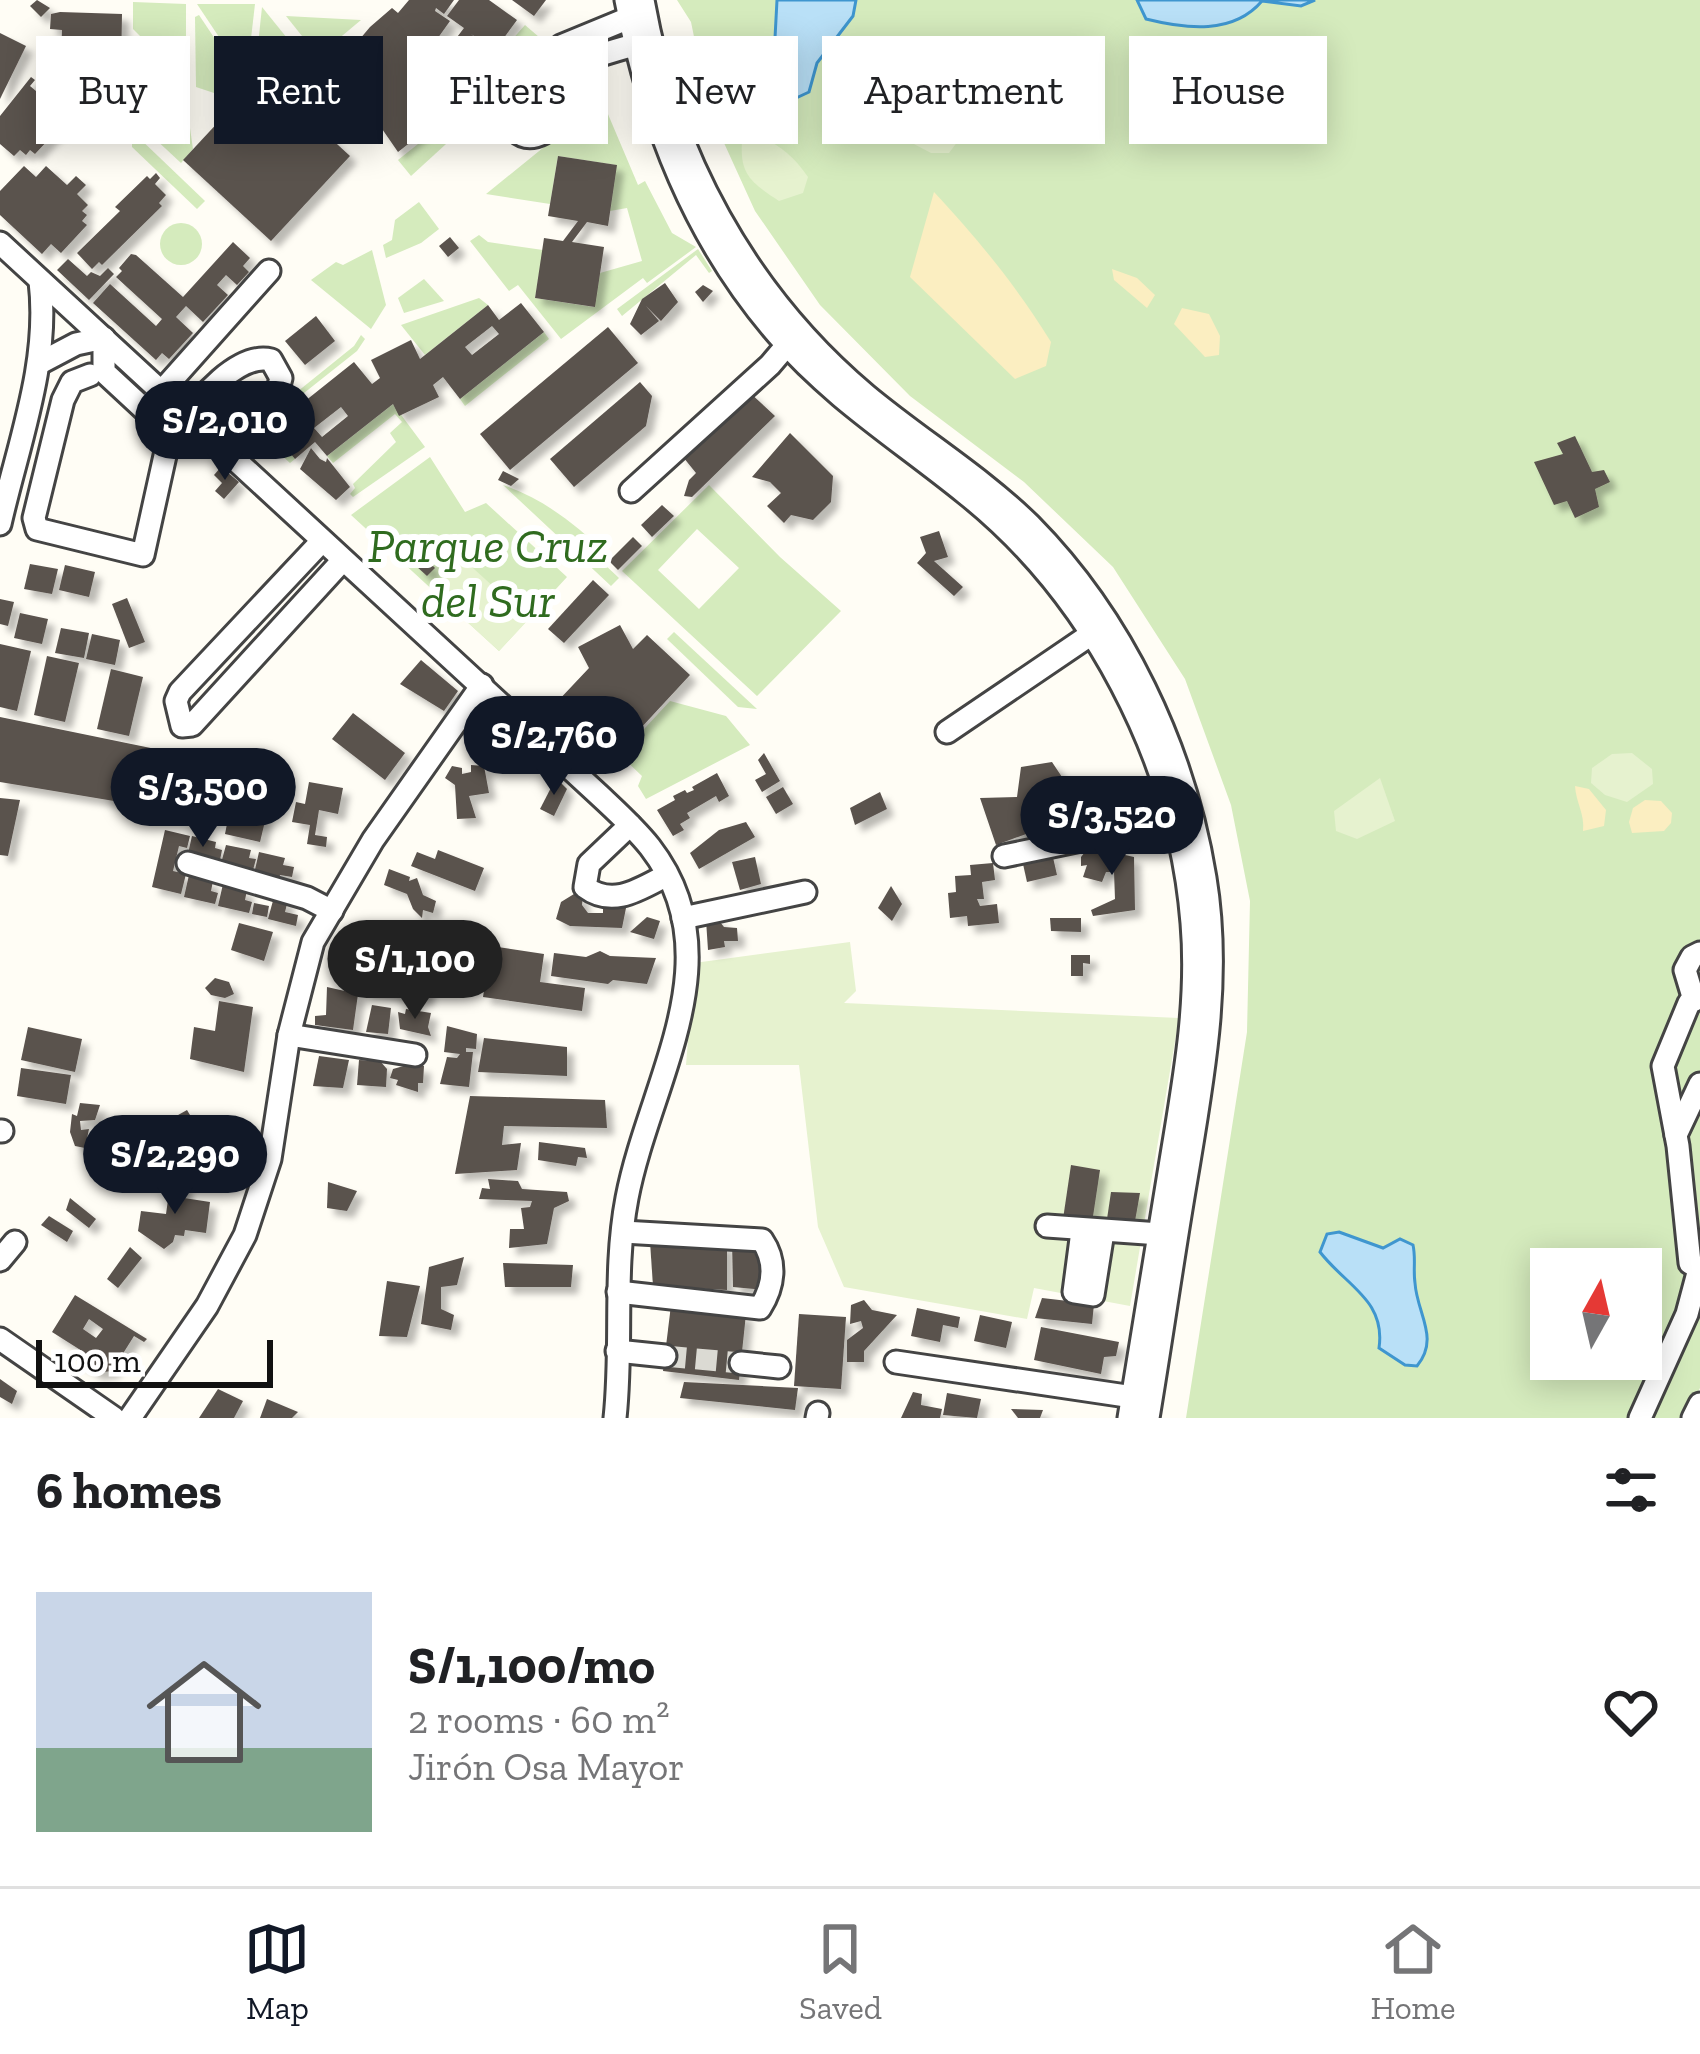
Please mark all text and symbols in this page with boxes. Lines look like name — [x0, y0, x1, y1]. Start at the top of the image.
chip: Buy — [36, 36, 190, 144]
chip: Rent — [214, 36, 383, 144]
chip: Filters — [407, 36, 608, 144]
chip: New — [632, 36, 798, 144]
chip: Apartment — [822, 36, 1105, 144]
chip: House — [1129, 36, 1327, 144]
pin: S/2,010 — [114, 381, 336, 483]
text: S/2,010 — [162, 396, 288, 443]
park label: Parque Cruz del Sur — [368, 517, 608, 629]
pin: S/2,760 — [443, 696, 665, 798]
text: S/2,760 — [490, 711, 618, 758]
pin: S/3,500 — [92, 748, 314, 850]
text: S/3,500 — [138, 763, 268, 810]
pin: S/3,520 — [1001, 776, 1223, 878]
text: S/3,520 — [1047, 791, 1177, 838]
pin: S/1,100 — [304, 920, 526, 1022]
text: S/1,100 — [354, 935, 476, 982]
pin: S/2,290 — [64, 1115, 286, 1217]
text: S/2,290 — [110, 1130, 240, 1177]
north arrow — [1530, 1248, 1662, 1380]
map controls — [1530, 1248, 1662, 1380]
scale bar — [36, 1334, 273, 1387]
text: 100 m — [54, 1341, 141, 1380]
icon: filters — [1598, 1457, 1664, 1523]
text: 6 homes — [36, 1460, 222, 1521]
text: S/1,100/mo — [408, 1635, 655, 1696]
icon: home — [132, 1640, 276, 1784]
icon: heart — [1598, 1679, 1664, 1745]
text: 2 rooms · 60 m² — [408, 1696, 670, 1743]
text: Jirón Osa Mayor — [408, 1743, 685, 1790]
tab: Map — [244, 1916, 310, 2027]
tab: Saved — [799, 1916, 882, 2027]
tab: Home — [1371, 1916, 1456, 2027]

